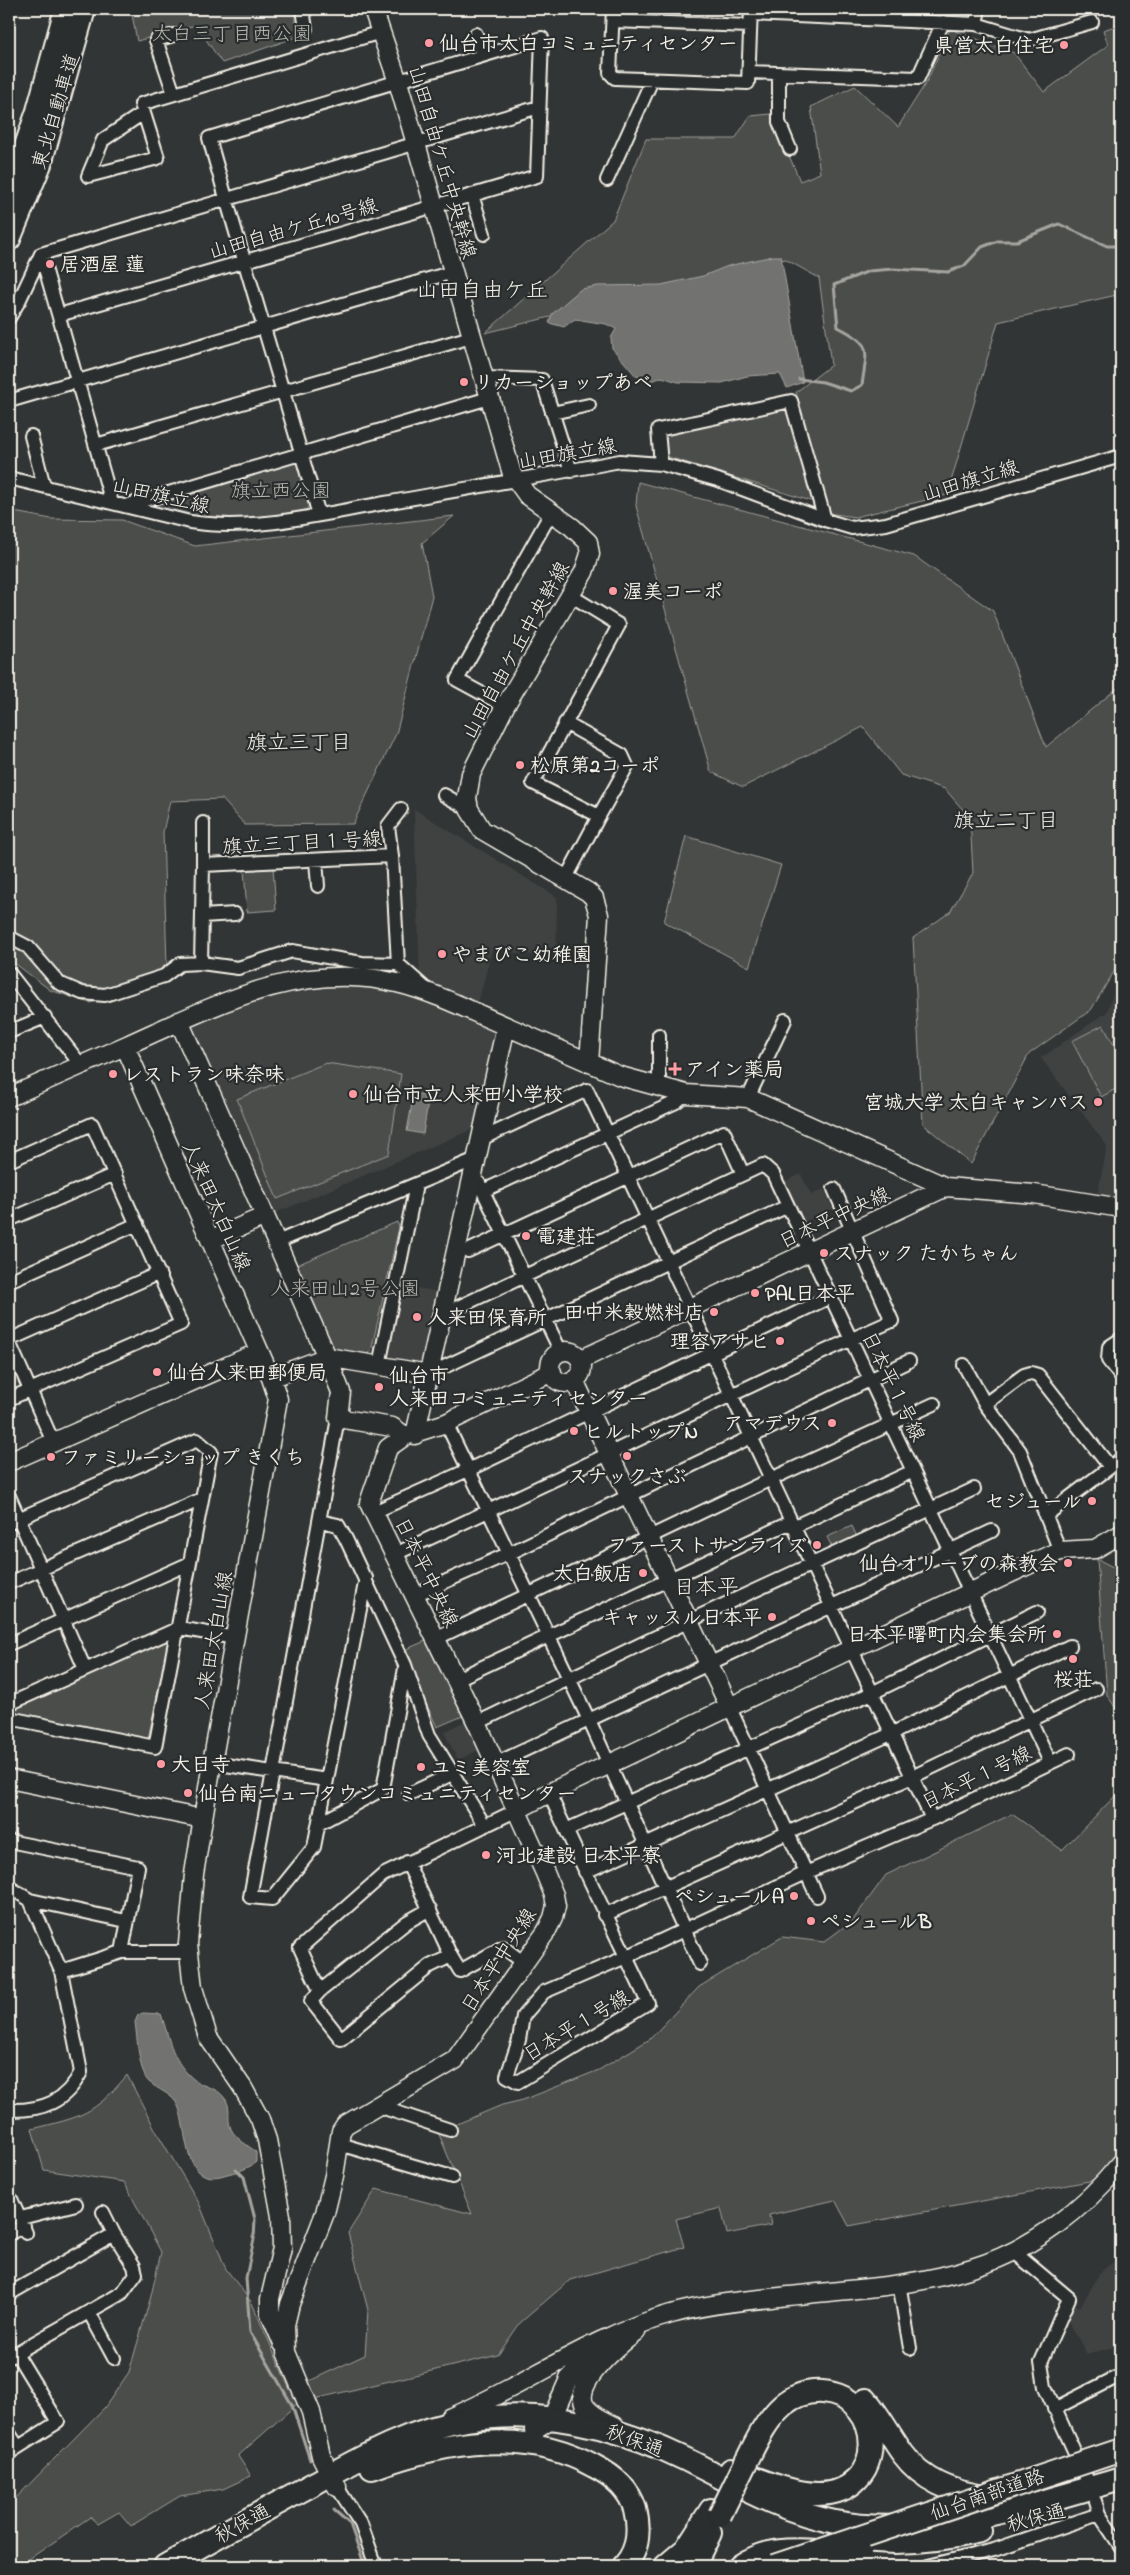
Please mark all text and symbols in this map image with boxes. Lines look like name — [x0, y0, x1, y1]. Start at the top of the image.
park label: 太白三丁目西公園 — [152, 21, 312, 50]
place label: 仙台市太白コミュニティセンター — [439, 31, 738, 60]
place label: 県営太白住宅 — [934, 33, 1054, 62]
marker: 仙台市太白コミュニティセンター — [423, 37, 435, 49]
marker: 県営太白住宅 — [1058, 39, 1070, 51]
street label: 東北自動車道 — [26, 50, 89, 173]
street label: 山田自由ケ丘中央幹線 — [399, 63, 482, 263]
street label: 山田自由ケ丘10号線 — [206, 192, 382, 268]
place label: 居酒屋 蓮 — [60, 252, 145, 281]
marker: 居酒屋 蓮 — [44, 258, 56, 270]
district label: 山田自由ケ丘 — [416, 276, 548, 308]
place label: リカーショップあべ — [474, 370, 653, 399]
marker: リカーショップあべ — [458, 376, 470, 388]
street label: 山田旗立線 — [516, 432, 619, 478]
street label: 山田旗立線 — [919, 454, 1023, 511]
street label: 山田旗立線 — [108, 472, 212, 523]
park label: 旗立西公園 — [231, 478, 331, 507]
street label: 山田自由ケ丘中央幹線 — [456, 557, 578, 746]
place label: 渥美コーポ — [623, 579, 723, 608]
marker: 渥美コーポ — [607, 585, 619, 597]
district label: 旗立三丁目 — [247, 729, 352, 759]
place label: 松原第2コーポ — [530, 753, 660, 782]
marker: 松原第2コーポ — [514, 759, 526, 771]
district label: 旗立二丁目 — [954, 807, 1059, 837]
street label: 旗立三丁目１号線 — [221, 826, 383, 863]
place label: やまびこ幼稚園 — [452, 942, 592, 971]
marker: やまびこ幼稚園 — [436, 948, 448, 960]
place label: アイン薬局 — [685, 1057, 784, 1086]
place label: レストラン味奈味 — [123, 1062, 285, 1091]
marker: アイン薬局 — [669, 1063, 681, 1075]
marker: レストラン味奈味 — [107, 1068, 119, 1080]
place label: 仙台市立人来田小学校 — [363, 1082, 563, 1111]
marker: 仙台市立人来田小学校 — [347, 1088, 359, 1100]
place label: 宮城大学 太白キャンパス — [864, 1090, 1088, 1119]
marker: 宮城大学 太白キャンパス — [1092, 1096, 1104, 1108]
street label: 人来田太白山線 — [173, 1137, 256, 1277]
street label: 日本平中央線 — [775, 1181, 896, 1258]
place label: 電建荘 — [536, 1224, 596, 1253]
marker: 電建荘 — [520, 1230, 532, 1242]
place label: スナック たかちゃん — [834, 1241, 1019, 1270]
marker: スナック たかちゃん — [818, 1247, 830, 1259]
park label: 人来田山2号公園 — [270, 1276, 420, 1305]
place label: PAL日本平 — [765, 1281, 855, 1310]
marker: PAL日本平 — [749, 1287, 761, 1299]
place label: 田中米穀燃料店 — [564, 1300, 704, 1329]
place label: 人来田保育所 — [427, 1305, 547, 1334]
marker: 田中米穀燃料店 — [708, 1306, 720, 1318]
marker: 人来田保育所 — [411, 1311, 423, 1323]
street label: 日本平１号線 — [852, 1327, 931, 1447]
place label: 理容アサヒ — [670, 1329, 770, 1358]
marker: 理容アサヒ — [774, 1335, 786, 1347]
place label: 仙台人来田郵便局 — [167, 1360, 327, 1389]
place label: 仙台市 人来田コミュニティセンター — [389, 1363, 648, 1415]
marker: 仙台人来田郵便局 — [151, 1366, 163, 1378]
marker: 仙台市 人来田コミュニティセンター — [373, 1381, 385, 1393]
place label: アマデウス — [723, 1411, 822, 1440]
marker: アマデウス — [826, 1417, 838, 1429]
place label: ヒルトップN — [584, 1419, 698, 1448]
marker: ヒルトップN — [568, 1425, 580, 1437]
place label: ファミリーショップ きくち — [61, 1445, 305, 1474]
marker: スナックさぶ — [621, 1450, 633, 1462]
marker: ファミリーショップ きくち — [45, 1451, 57, 1463]
place label: スナックさぶ — [568, 1464, 686, 1493]
place label: セジュール — [985, 1489, 1082, 1518]
marker: セジュール — [1086, 1495, 1098, 1507]
street label: 日本平中央線 — [385, 1513, 464, 1633]
place label: ファーストサンライズ — [608, 1533, 807, 1562]
marker: ファーストサンライズ — [811, 1539, 823, 1551]
place label: 仙台オリーブの森教会 — [859, 1551, 1058, 1580]
marker: 仙台オリーブの森教会 — [1062, 1557, 1074, 1569]
place label: 太白飯店 — [553, 1561, 633, 1590]
marker: 太白飯店 — [637, 1567, 649, 1579]
street label: 人来田太白山線 — [189, 1569, 242, 1712]
district label: 日本平 — [673, 1573, 739, 1605]
place label: キャッスル日本平 — [602, 1605, 762, 1634]
marker: キャッスル日本平 — [766, 1611, 778, 1623]
place label: 日本平曙町内会集会所 — [847, 1622, 1047, 1651]
marker: 日本平曙町内会集会所 — [1051, 1628, 1063, 1640]
marker: 桜荘 — [1067, 1653, 1079, 1665]
place label: 桜荘 — [1053, 1667, 1093, 1696]
street label: 日本平１号線 — [917, 1740, 1037, 1819]
place label: 大日寺 — [171, 1752, 231, 1781]
place label: ユミ美容室 — [431, 1755, 531, 1784]
marker: 大日寺 — [155, 1758, 167, 1770]
marker: ユミ美容室 — [415, 1761, 427, 1773]
place label: 仙台南ニュータウンコミュニティセンター — [198, 1781, 576, 1810]
marker: 仙台南ニュータウンコミュニティセンター — [182, 1787, 194, 1799]
place label: 河北建設 日本平寮 — [496, 1843, 661, 1872]
marker: 河北建設 日本平寮 — [480, 1849, 492, 1861]
place label: ペシュールA — [674, 1884, 784, 1913]
marker: ペシュールA — [788, 1890, 800, 1902]
street label: 日本平中央線 — [455, 1903, 545, 2020]
place label: ぺシュールB — [821, 1909, 932, 1938]
marker: ぺシュールB — [805, 1915, 817, 1927]
street label: 日本平１号線 — [518, 1984, 636, 2070]
street label: 秋保通 — [601, 2418, 667, 2466]
street label: 仙台南部道路 — [926, 2463, 1049, 2530]
street label: 秋保通 — [210, 2498, 276, 2552]
street label: 秋保通 — [1004, 2498, 1069, 2541]

